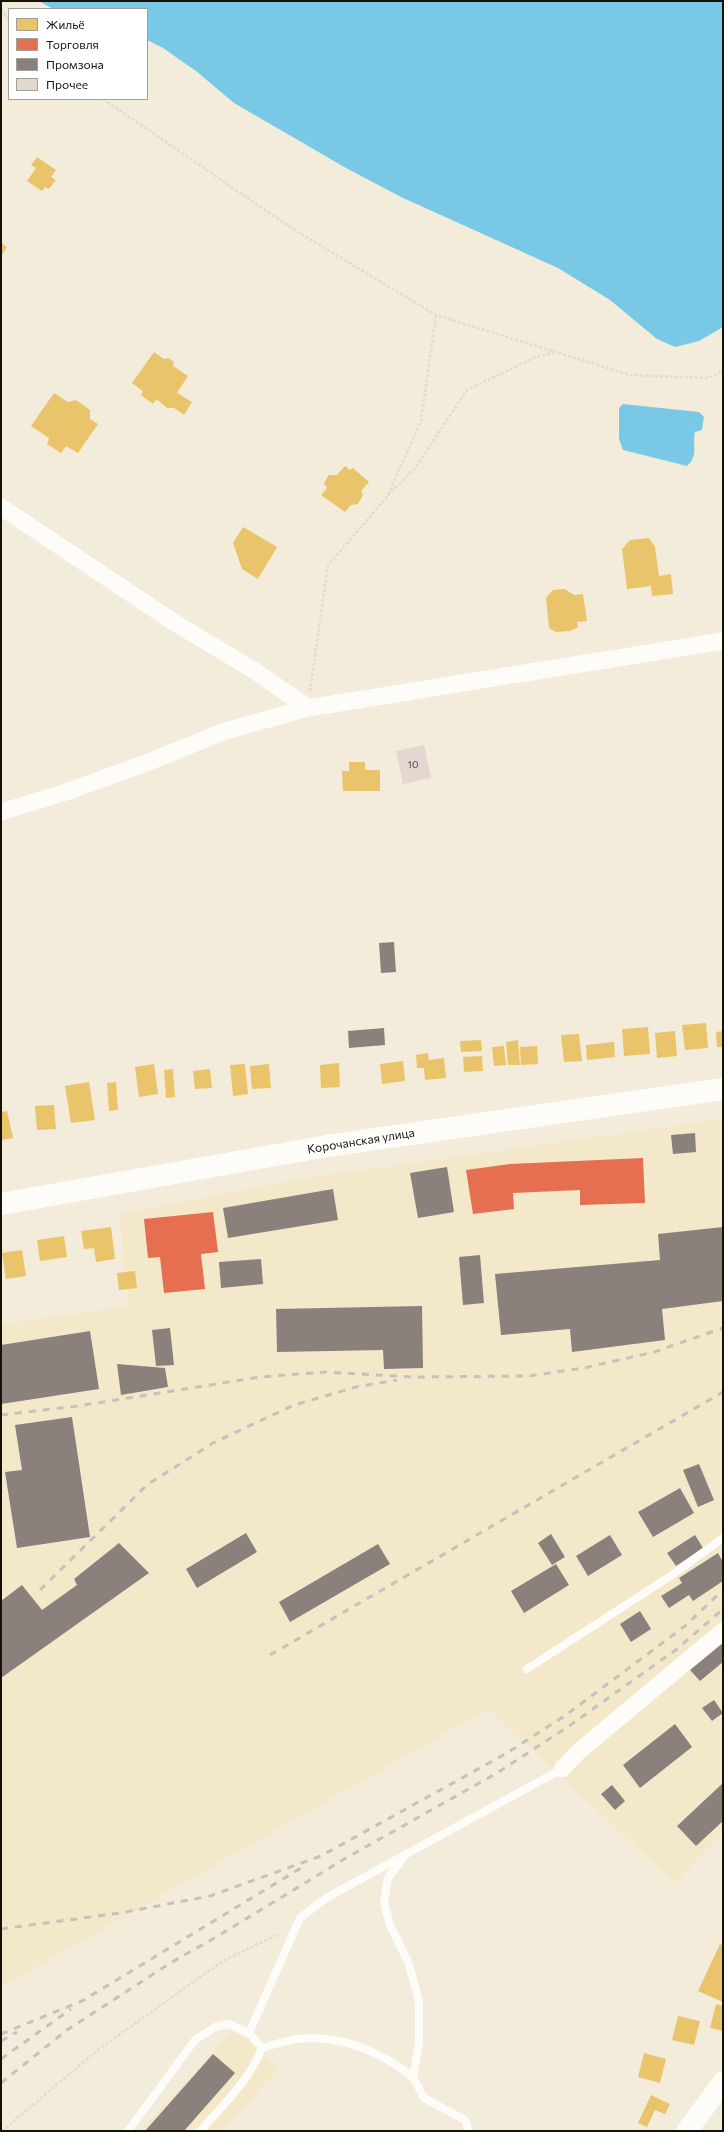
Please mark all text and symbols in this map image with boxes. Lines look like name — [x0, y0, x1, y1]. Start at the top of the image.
legend — [8, 8, 148, 100]
text: Жильё — [46, 17, 85, 31]
text: Торговля — [46, 37, 99, 51]
text: Промзона — [46, 57, 104, 71]
text: Прочее — [46, 77, 88, 91]
house number: 10 — [408, 759, 418, 771]
street label: Корочанская улица — [306, 1125, 416, 1157]

